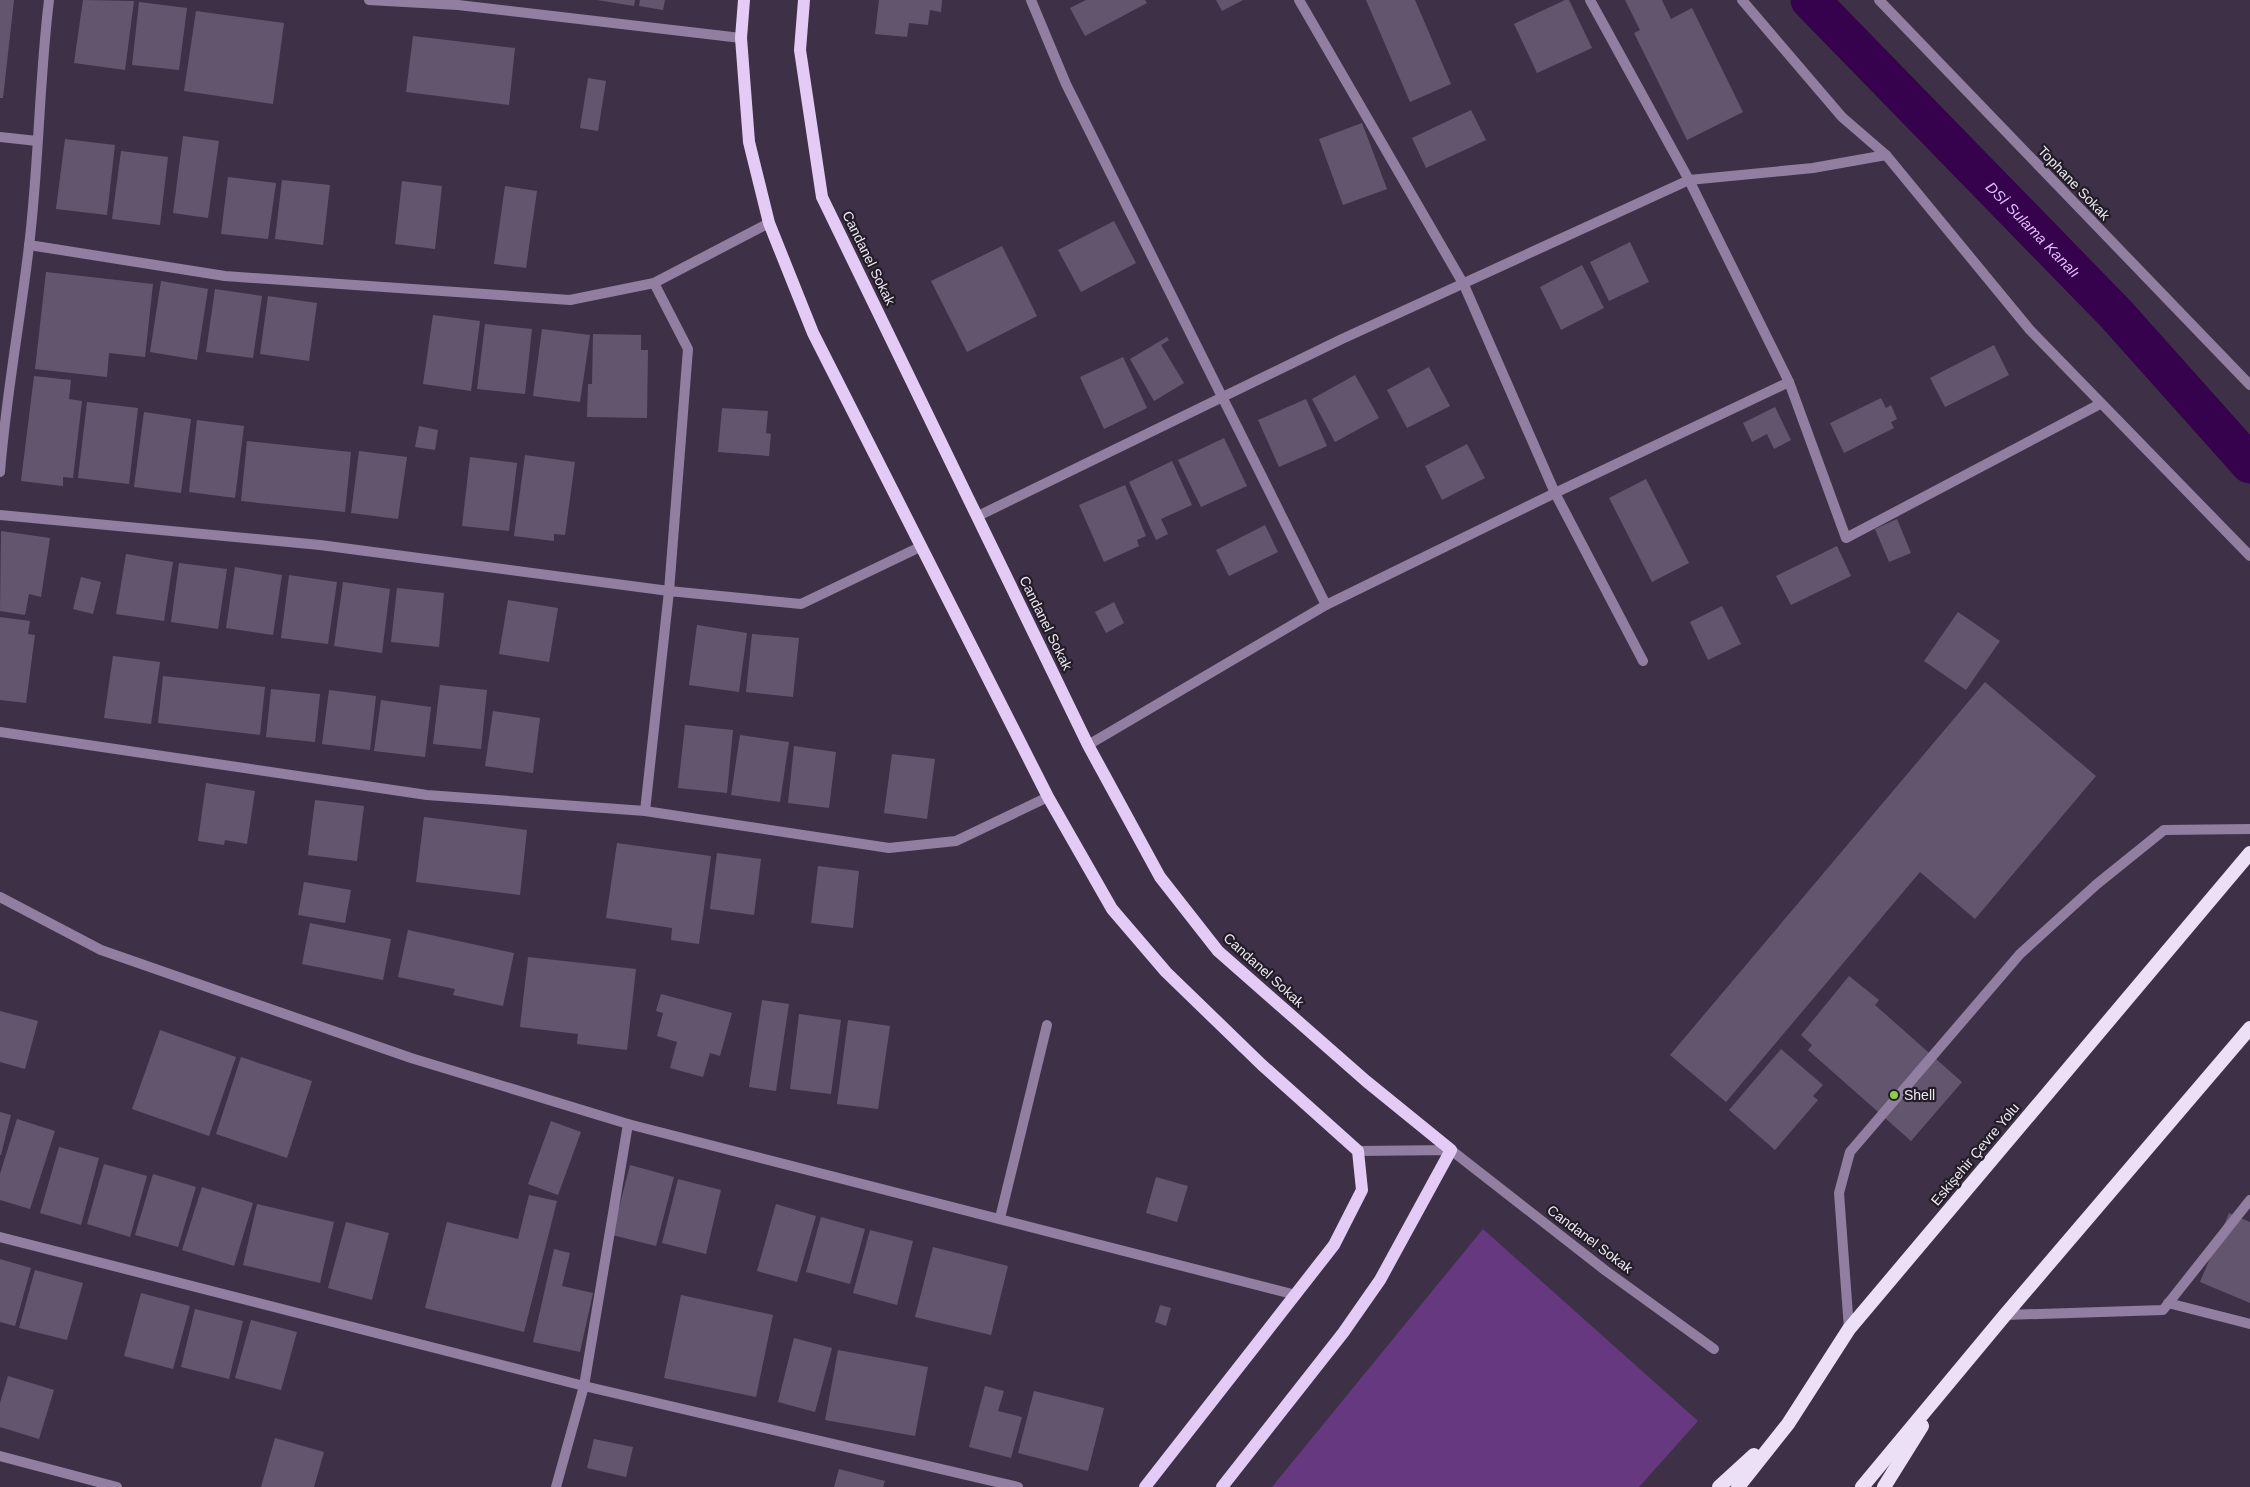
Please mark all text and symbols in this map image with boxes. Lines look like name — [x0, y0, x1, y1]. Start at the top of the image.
street label: Tophane Sokak — [2035, 143, 2114, 224]
water label: DSİ Sulama Kanalı — [1983, 178, 2084, 281]
street label: Candanel Sokak — [839, 208, 899, 309]
street label: Candanel Sokak — [1016, 573, 1076, 674]
street label: Candanel Sokak — [1220, 930, 1308, 1011]
place label: Shell — [1904, 1087, 1935, 1103]
marker: Shell — [1888, 1089, 1900, 1101]
street label: Eskişehir Çevre Yolu — [1928, 1100, 2022, 1208]
street label: Candanel Sokak — [1544, 1202, 1637, 1277]

